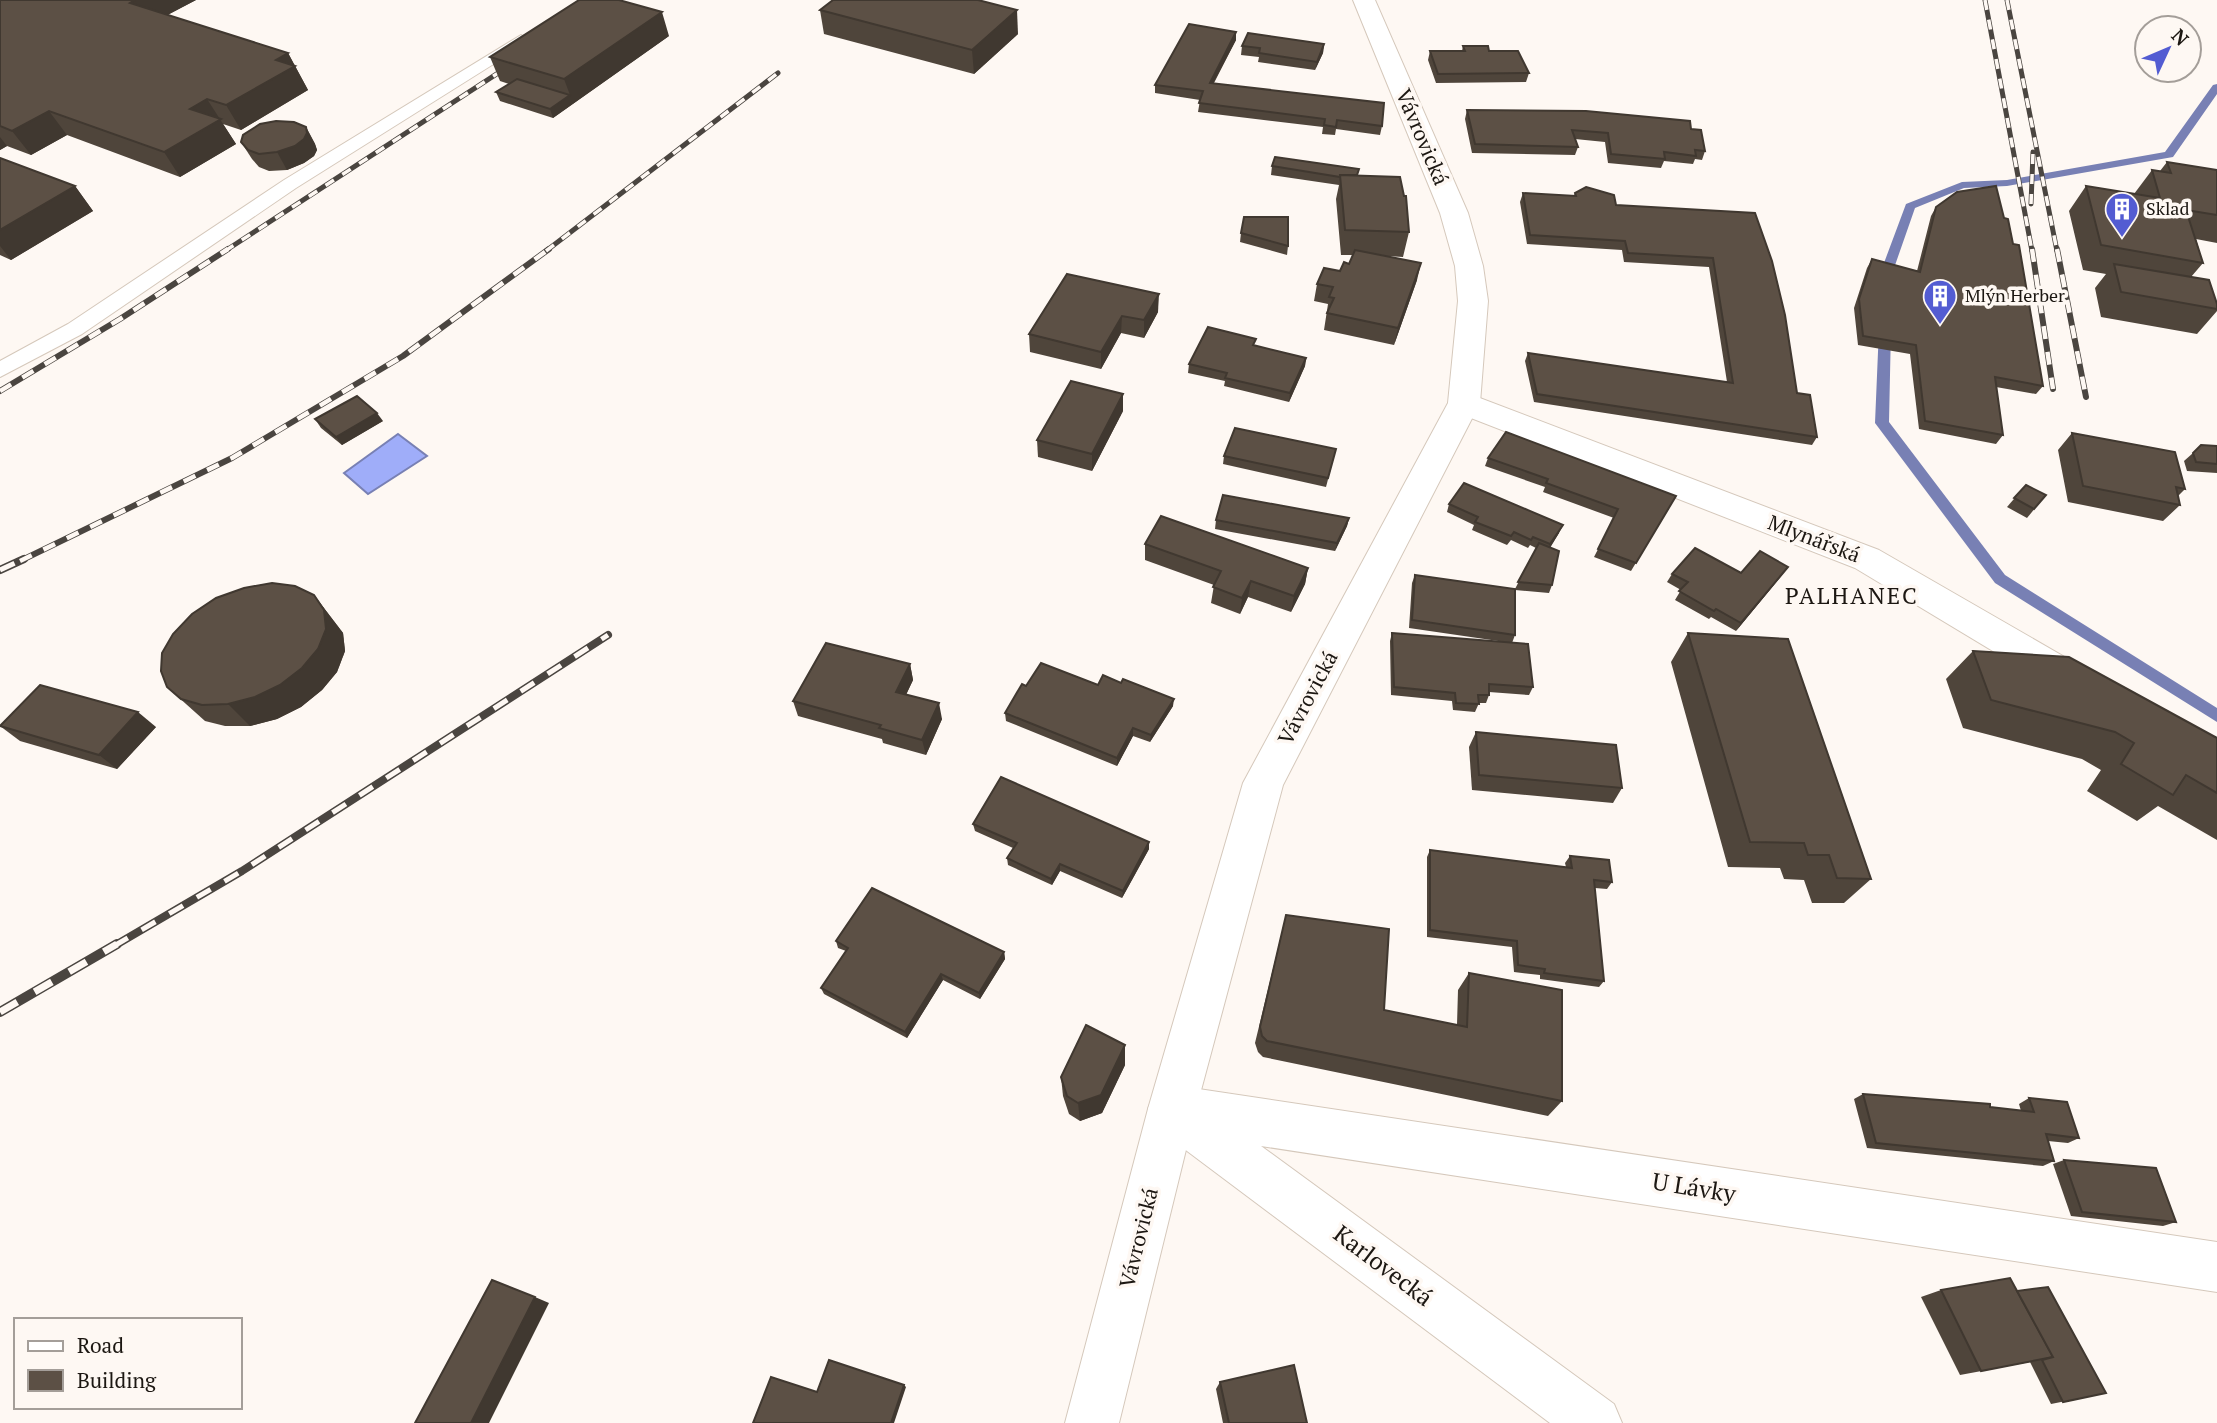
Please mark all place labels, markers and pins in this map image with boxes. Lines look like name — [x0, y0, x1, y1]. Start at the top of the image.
building icon: Sklad — [2103, 190, 2141, 239]
place label: Sklad — [2146, 196, 2189, 220]
building icon: Mlýn Herber — [1921, 277, 1959, 326]
place label: Mlýn Herber — [1965, 283, 2065, 307]

